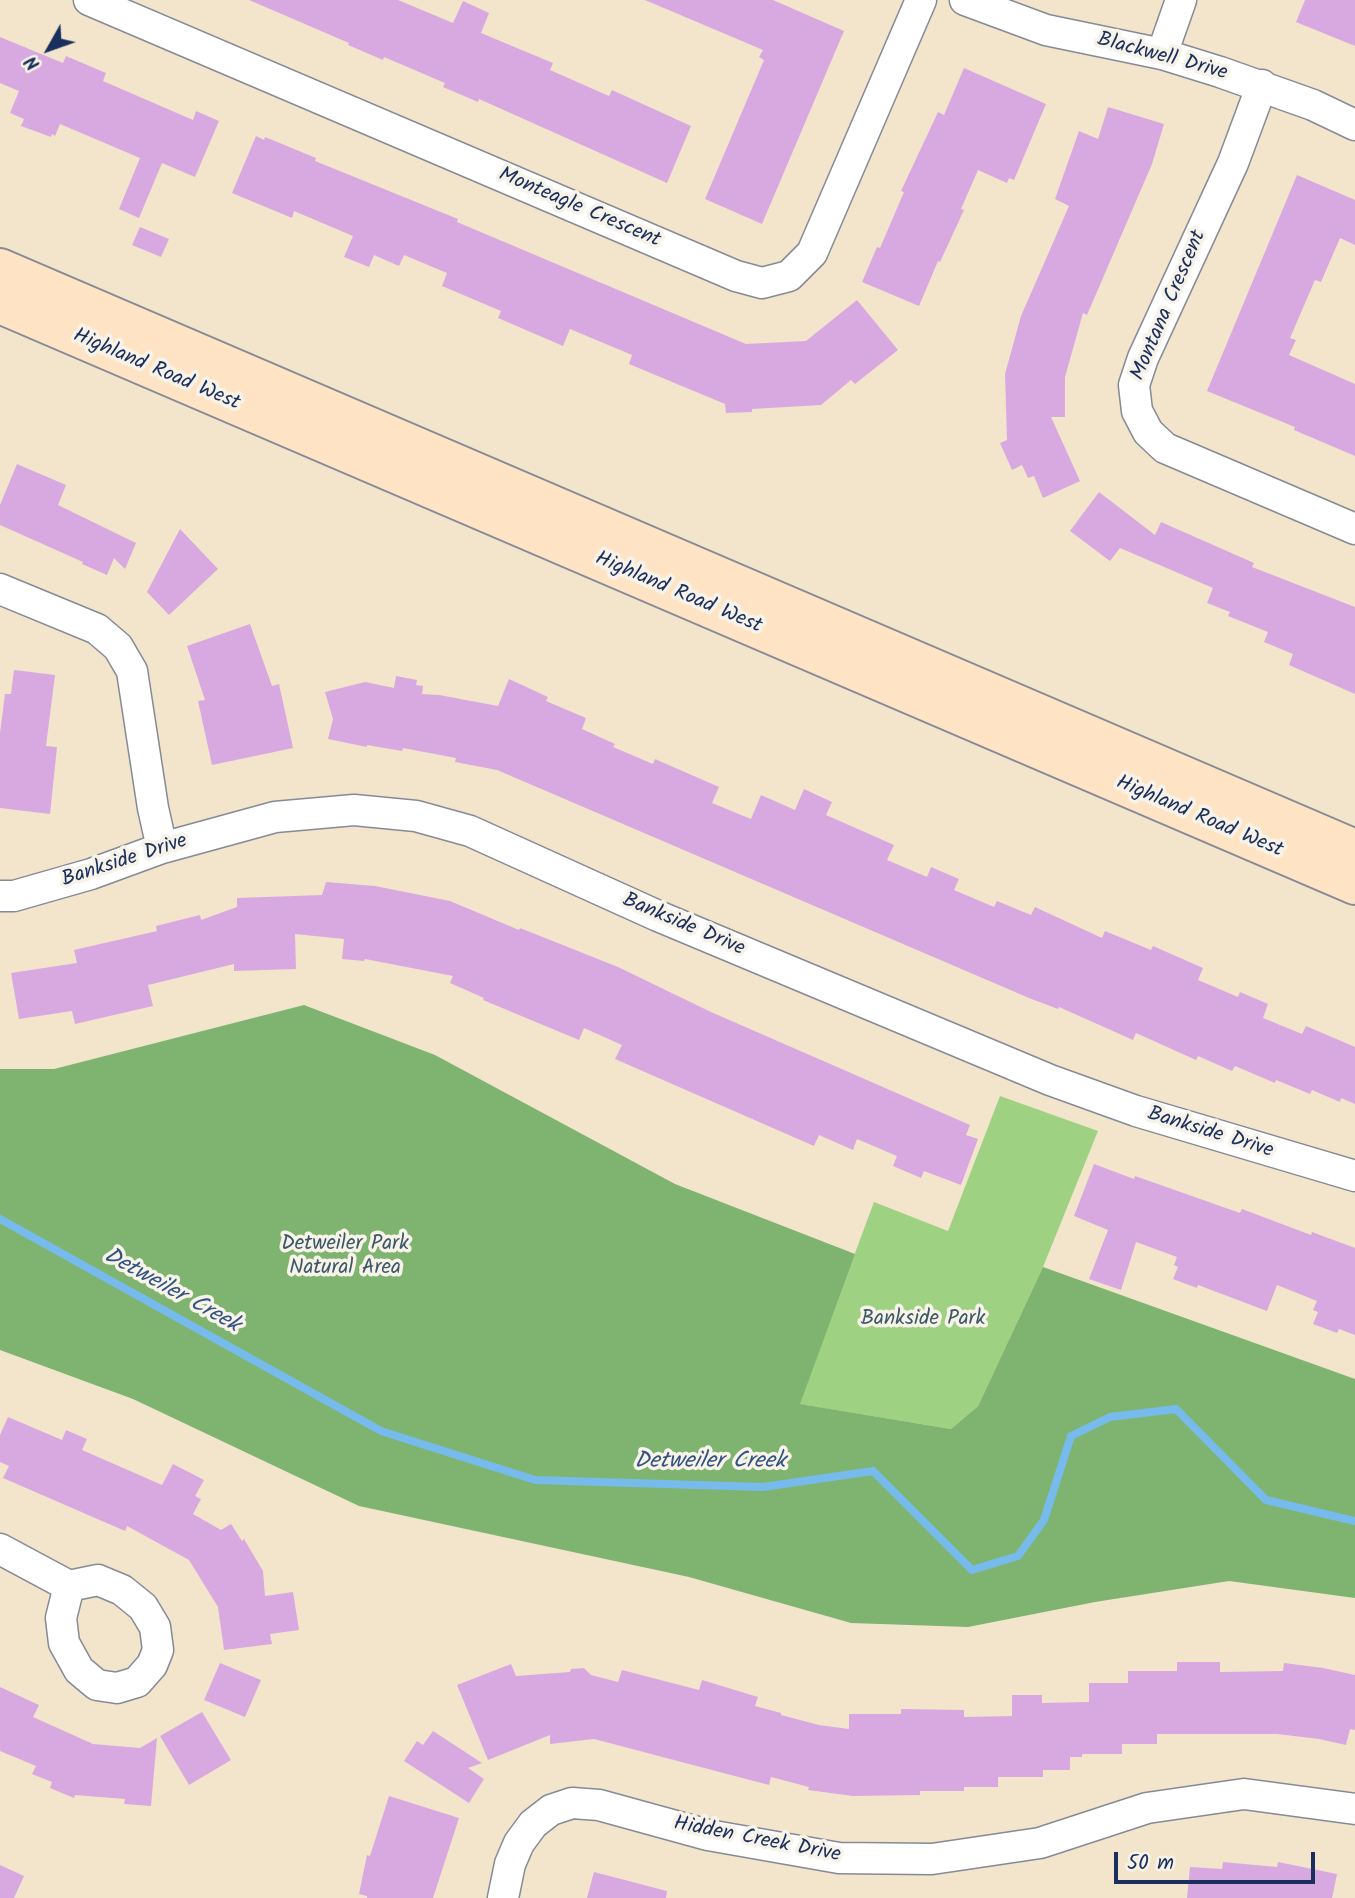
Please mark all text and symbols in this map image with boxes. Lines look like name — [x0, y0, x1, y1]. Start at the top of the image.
north arrow — [14, 14, 84, 84]
street label: Blackwell Drive — [1094, 29, 1230, 87]
text: N — [18, 48, 48, 77]
street label: Monteagle Crescent — [494, 163, 664, 255]
street label: Montana Crescent — [1127, 227, 1213, 385]
street label: Highland Road West — [69, 324, 243, 418]
street label: Highland Road West — [591, 547, 765, 641]
street label: Highland Road West — [1112, 771, 1286, 865]
street label: Bankside Drive — [59, 830, 191, 894]
street label: Bankside Drive — [618, 889, 748, 963]
street label: Bankside Drive — [1144, 1103, 1276, 1165]
park label: Detweiler Park Natural Area — [281, 1232, 409, 1282]
water label: Detweiler Creek — [98, 1243, 244, 1341]
park label: Bankside Park — [861, 1307, 985, 1333]
water label: Detweiler Creek — [634, 1449, 786, 1477]
street label: Hidden Creek Drive — [671, 1812, 843, 1870]
scale bar — [1117, 1839, 1318, 1883]
text: 50 m — [1127, 1847, 1174, 1880]

